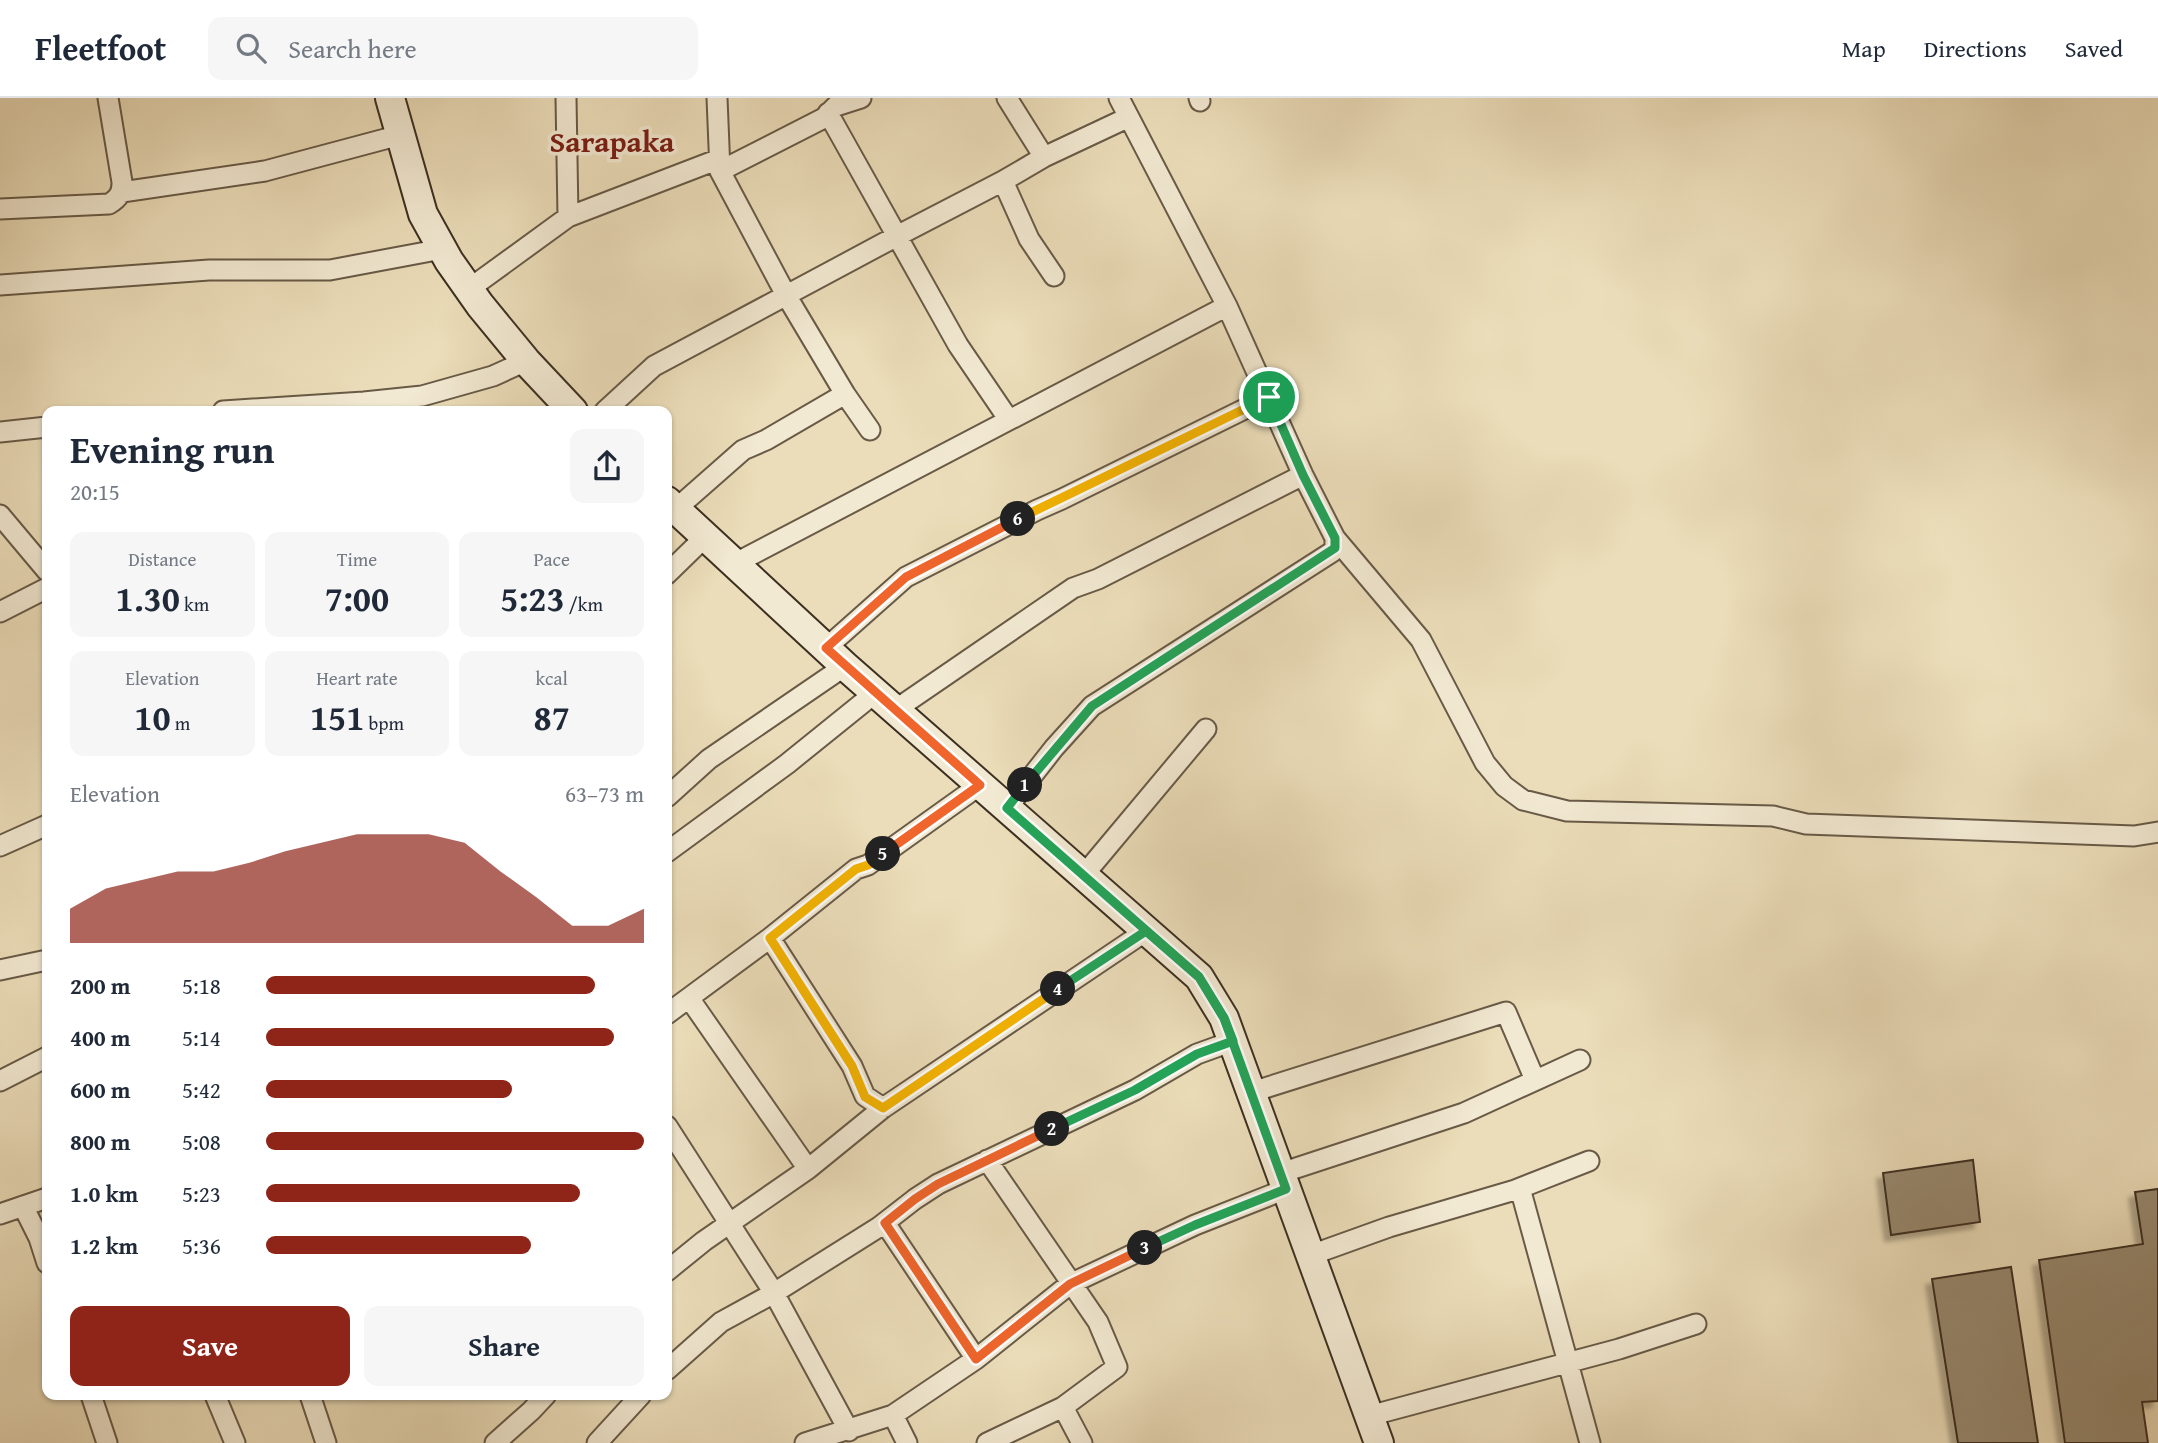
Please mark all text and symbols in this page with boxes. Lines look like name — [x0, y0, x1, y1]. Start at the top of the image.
search box — [208, 17, 698, 80]
text: Fleetfoot — [35, 24, 166, 72]
icon: search — [232, 29, 270, 67]
text: Search here — [288, 29, 417, 68]
text: Map — [1842, 31, 1886, 66]
text: Directions — [1924, 31, 2027, 66]
text: Saved — [2065, 31, 2123, 66]
district label: Sarapaka — [550, 119, 675, 163]
pin — [1239, 367, 1299, 427]
icon: arrive — [1250, 378, 1288, 416]
text: Evening run — [70, 421, 274, 477]
button: share — [570, 429, 644, 503]
text: 20:15 — [70, 475, 120, 508]
pin: 6 — [1000, 502, 1036, 536]
text: 6 — [1013, 504, 1022, 532]
text: Distance — [128, 545, 196, 573]
text: Time — [337, 545, 377, 573]
text: Pace — [533, 545, 570, 573]
text: 1.30 — [116, 573, 180, 624]
text: 7:00 — [325, 573, 389, 624]
text: 5:23 — [500, 573, 565, 624]
text: km — [180, 590, 209, 618]
text: /km — [565, 590, 603, 618]
text: Elevation — [125, 664, 200, 692]
text: Heart rate — [316, 664, 398, 692]
text: kcal — [535, 664, 568, 692]
text: 10 — [134, 692, 171, 743]
text: 151 — [310, 692, 364, 743]
text: 87 — [534, 692, 570, 743]
text: m — [171, 709, 190, 737]
text: bpm — [364, 709, 404, 737]
pin: 1 — [1007, 768, 1042, 802]
text: 1 — [1020, 770, 1029, 798]
text: Elevation — [70, 777, 160, 810]
text: 63–73 m — [565, 777, 644, 810]
pin: 5 — [866, 836, 900, 872]
text: 5 — [878, 839, 887, 867]
text: 200 m — [70, 969, 131, 1002]
text: 5:18 — [182, 969, 221, 1002]
pin: 4 — [1040, 972, 1076, 1006]
text: 4 — [1053, 974, 1062, 1002]
text: 400 m — [70, 1021, 131, 1054]
text: 5:14 — [182, 1021, 221, 1054]
text: 600 m — [70, 1073, 131, 1106]
text: 5:42 — [182, 1073, 221, 1106]
pin: 2 — [1034, 1112, 1070, 1146]
text: 2 — [1047, 1114, 1056, 1142]
text: 800 m — [70, 1125, 131, 1158]
text: 5:08 — [182, 1125, 221, 1158]
text: 1.0 km — [70, 1177, 138, 1210]
text: 5:23 — [182, 1177, 221, 1210]
text: 1.2 km — [70, 1229, 138, 1262]
text: 5:36 — [182, 1229, 221, 1262]
pin: 3 — [1128, 1230, 1162, 1266]
text: 3 — [1140, 1233, 1149, 1261]
button: Save — [70, 1306, 350, 1386]
button: Share — [364, 1306, 644, 1386]

